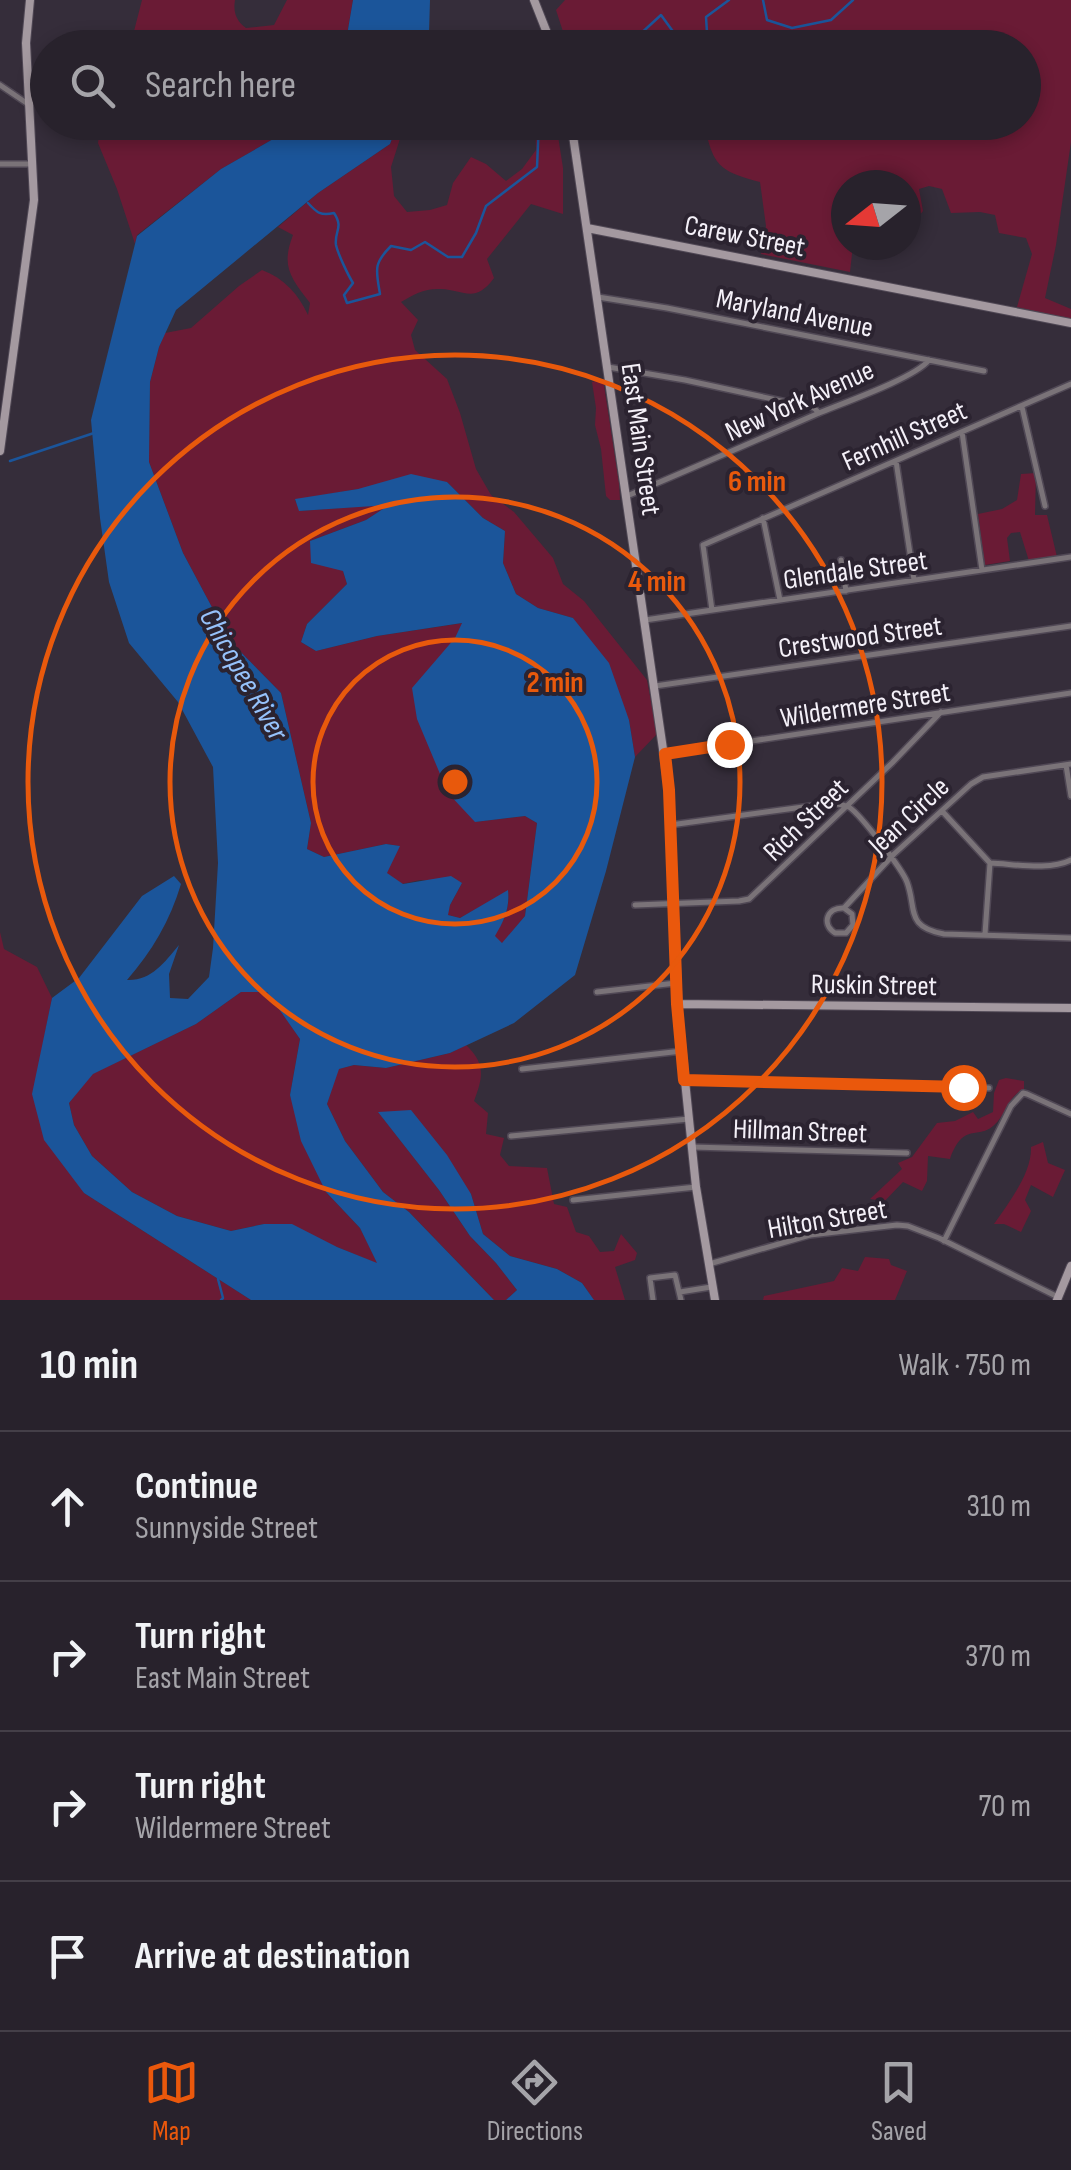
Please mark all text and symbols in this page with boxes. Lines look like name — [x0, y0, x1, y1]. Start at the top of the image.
search box — [30, 30, 1041, 140]
icon: search — [65, 58, 120, 113]
text: Search here — [145, 63, 296, 108]
north arrow — [831, 170, 921, 260]
street label: Carew Street — [682, 209, 808, 264]
street label: Maryland Avenue — [714, 282, 876, 345]
street label: New York Avenue — [720, 354, 879, 449]
street label: East Main Street — [614, 361, 668, 517]
street label: Fernhill Street — [837, 394, 972, 478]
text: 6 min — [728, 464, 786, 500]
street label: Glendale Street — [781, 544, 929, 597]
text: 4 min — [628, 564, 686, 600]
water label: Chicopee River — [191, 602, 296, 748]
street label: Crestwood Street — [776, 610, 944, 665]
text: 2 min — [526, 665, 584, 701]
street label: Wildermere Street — [778, 676, 952, 735]
route end — [707, 722, 753, 768]
centre of rings — [437, 764, 473, 800]
street label: Jean Circle — [861, 771, 956, 862]
street label: Rich Street — [757, 772, 855, 868]
street label: Ruskin Street — [811, 968, 937, 1003]
route start — [941, 1065, 987, 1111]
street label: Hillman Street — [732, 1113, 868, 1150]
street label: Hilton Street — [765, 1193, 889, 1246]
text: 10 min — [40, 1340, 138, 1391]
text: Walk · 750 m — [898, 1346, 1031, 1385]
text: Continue — [135, 1464, 258, 1509]
icon: ahead — [40, 1479, 95, 1534]
text: 310 m — [966, 1487, 1031, 1526]
text: Sunnyside Street — [135, 1509, 318, 1548]
text: Turn right — [135, 1614, 266, 1659]
icon: right — [40, 1629, 95, 1684]
text: 370 m — [965, 1637, 1031, 1676]
text: East Main Street — [135, 1659, 310, 1698]
text: Turn right — [135, 1764, 266, 1809]
icon: right — [40, 1779, 95, 1834]
text: 70 m — [978, 1787, 1031, 1826]
text: Wildermere Street — [135, 1809, 331, 1848]
icon: arrive — [40, 1929, 95, 1984]
text: Arrive at destination — [135, 1934, 410, 1979]
tab: Map — [144, 2055, 199, 2148]
tab: Directions — [487, 2055, 583, 2148]
tab: Saved — [871, 2055, 927, 2148]

